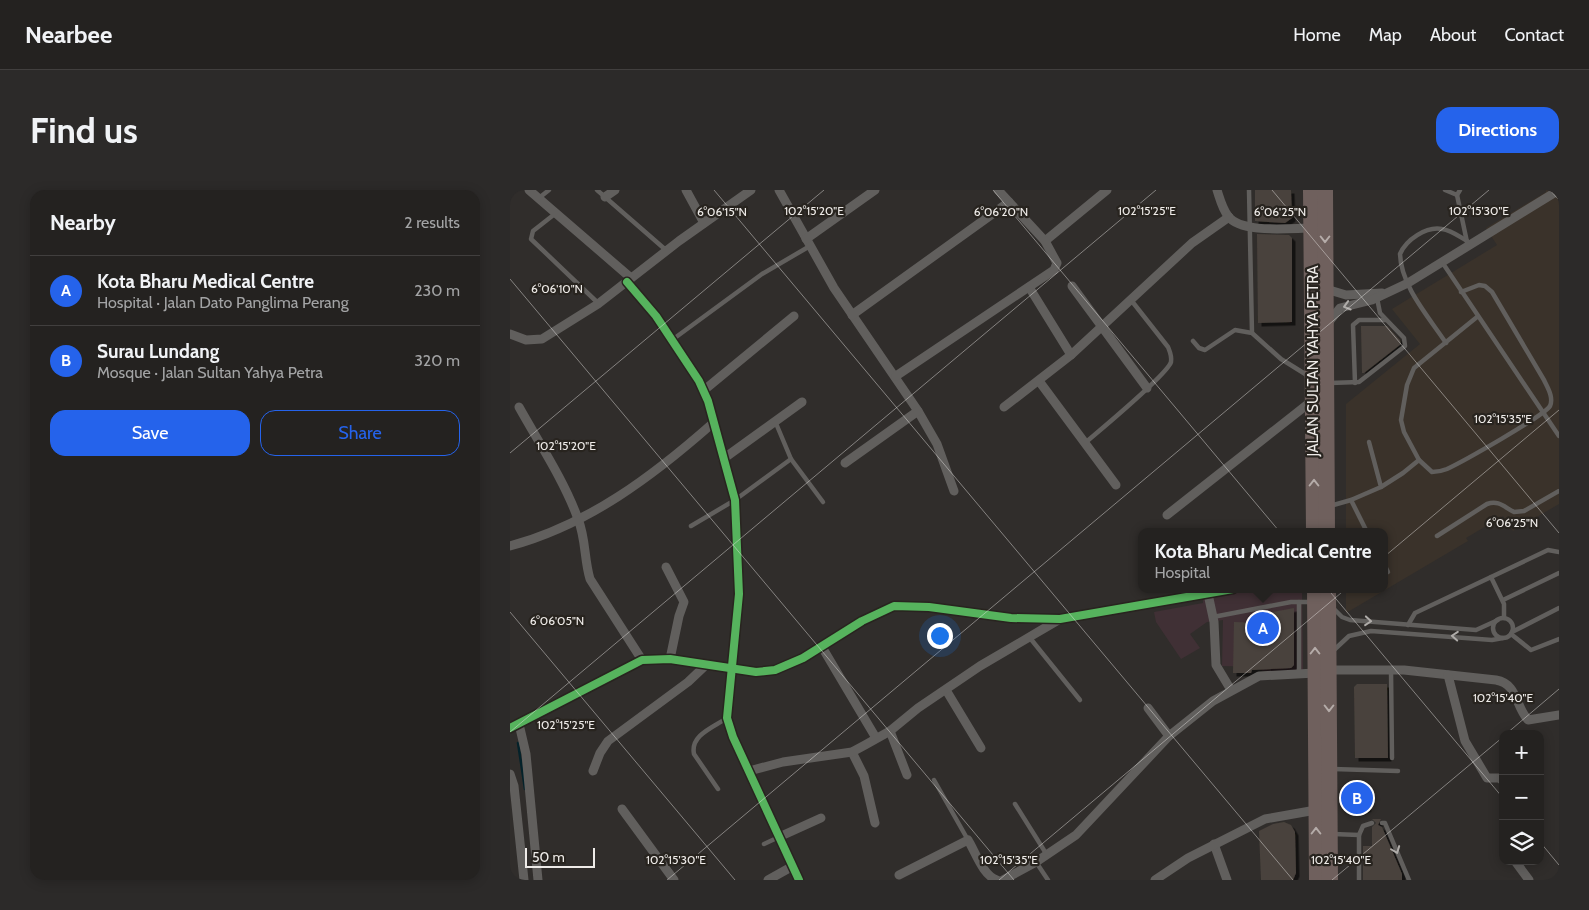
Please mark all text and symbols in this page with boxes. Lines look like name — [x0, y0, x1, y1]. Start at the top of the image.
text: Nearbee — [25, 20, 112, 49]
text: Home — [1293, 24, 1341, 46]
text: Map — [1369, 24, 1402, 46]
text: About — [1430, 24, 1476, 46]
text: Contact — [1504, 24, 1564, 46]
button: Directions — [1436, 107, 1559, 153]
text: Find us — [30, 109, 138, 152]
text: 102°15'20"E — [784, 203, 844, 218]
text: 102°15'25"E — [1118, 203, 1176, 218]
text: 102°15'30"E — [1449, 203, 1509, 218]
text: 6°06'15"N — [697, 204, 747, 219]
text: 6°06'20"N — [974, 204, 1028, 219]
text: 6°06'25"N — [1254, 204, 1306, 219]
text: Nearby — [50, 210, 116, 235]
text: 2 results — [404, 213, 460, 232]
one-way arrow — [1320, 235, 1330, 243]
street label: JALAN SULTAN YAHYA PETRA — [1304, 265, 1322, 457]
text: Kota Bharu Medical Centre — [97, 270, 314, 293]
text: A — [61, 281, 71, 300]
text: 230 m — [414, 281, 460, 300]
text: 6°06'10"N — [531, 281, 583, 296]
text: Hospital · Jalan Dato Panglima Perang — [97, 293, 349, 312]
one-way arrow — [1344, 300, 1352, 310]
text: Surau Lundang — [97, 340, 219, 363]
text: B — [61, 351, 71, 370]
text: 320 m — [414, 351, 460, 370]
text: Mosque · Jalan Sultan Yahya Petra — [97, 363, 323, 382]
button: Save — [50, 410, 250, 456]
button: Share — [260, 410, 460, 456]
text: 102°15'35"E — [1474, 411, 1532, 426]
text: 102°15'20"E — [536, 438, 596, 453]
one-way arrow — [1309, 479, 1319, 486]
text: 6°06'25"N — [1486, 515, 1538, 530]
popup — [1138, 528, 1388, 593]
text: Kota Bharu Medical Centre — [1154, 540, 1372, 563]
text: Hospital — [1154, 563, 1210, 582]
pin: A — [1247, 609, 1279, 647]
text: 6°06'05"N — [530, 613, 584, 628]
one-way arrow — [1364, 616, 1372, 627]
your location — [927, 623, 953, 649]
one-way arrow — [1450, 631, 1458, 642]
one-way arrow — [1310, 647, 1320, 655]
text: 102°15'40"E — [1473, 690, 1533, 705]
one-way arrow — [1324, 704, 1334, 712]
text: 102°15'25"E — [537, 717, 595, 732]
map controls — [1499, 730, 1544, 865]
button: + — [1499, 730, 1544, 775]
button: − — [1499, 775, 1544, 820]
pin: B — [1341, 779, 1373, 817]
button: layers — [1499, 820, 1544, 865]
one-way arrow — [1311, 827, 1322, 835]
scale bar — [525, 845, 595, 868]
one-way arrow — [1390, 845, 1400, 854]
text: 50 m — [532, 848, 565, 866]
text: 102°15'30"E — [646, 852, 706, 867]
text: 102°15'35"E — [980, 852, 1038, 867]
text: 102°15'40"E — [1311, 852, 1371, 867]

